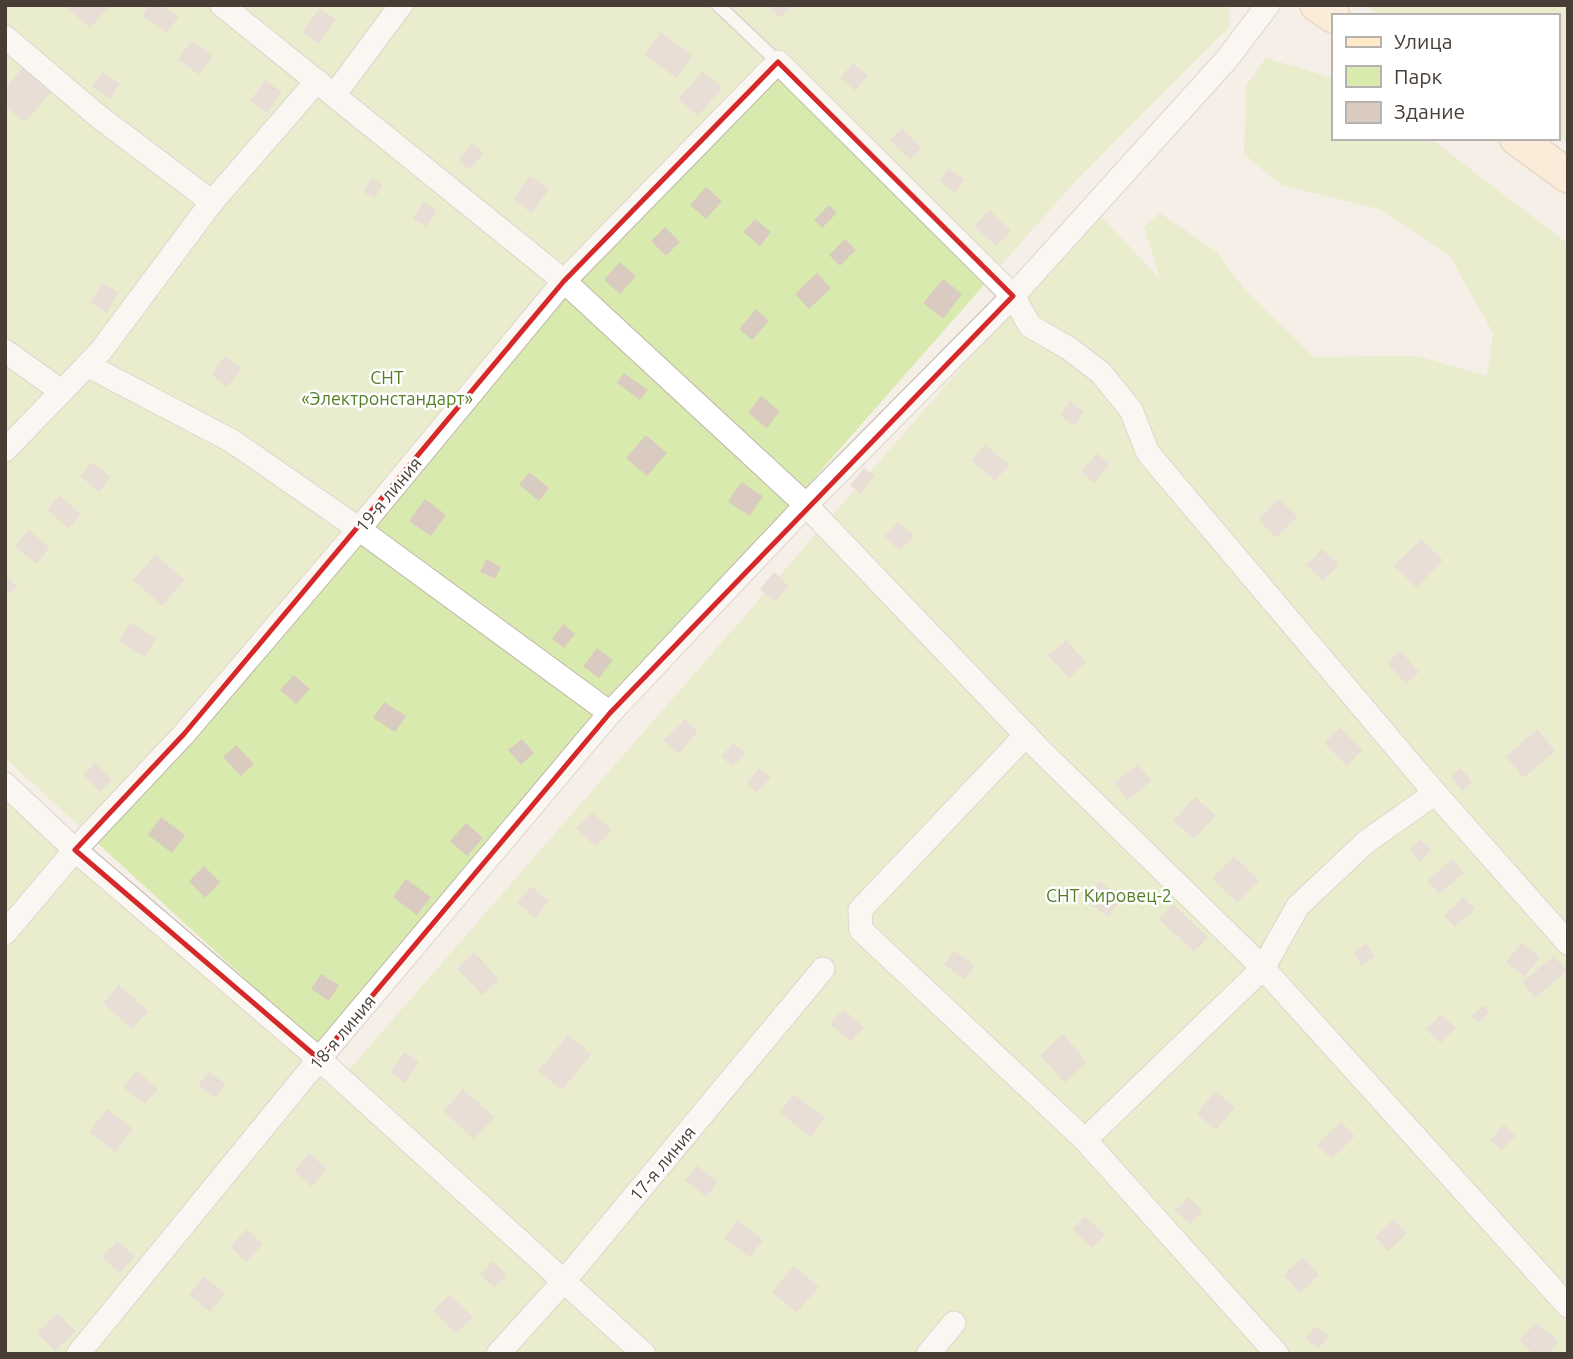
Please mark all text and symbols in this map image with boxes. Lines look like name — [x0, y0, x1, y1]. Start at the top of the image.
legend — [1332, 14, 1559, 140]
text: Улица — [1394, 29, 1452, 53]
text: Парк — [1394, 64, 1443, 88]
text: Здание — [1394, 99, 1465, 123]
park label: СНТ «Электронстандарт» — [301, 367, 473, 408]
street label: 19-я линия — [351, 453, 425, 535]
park label: СНТ Кировец-2 — [1046, 885, 1172, 905]
street label: 18-я линия — [305, 991, 379, 1073]
street label: 17-я линия — [625, 1122, 699, 1204]

